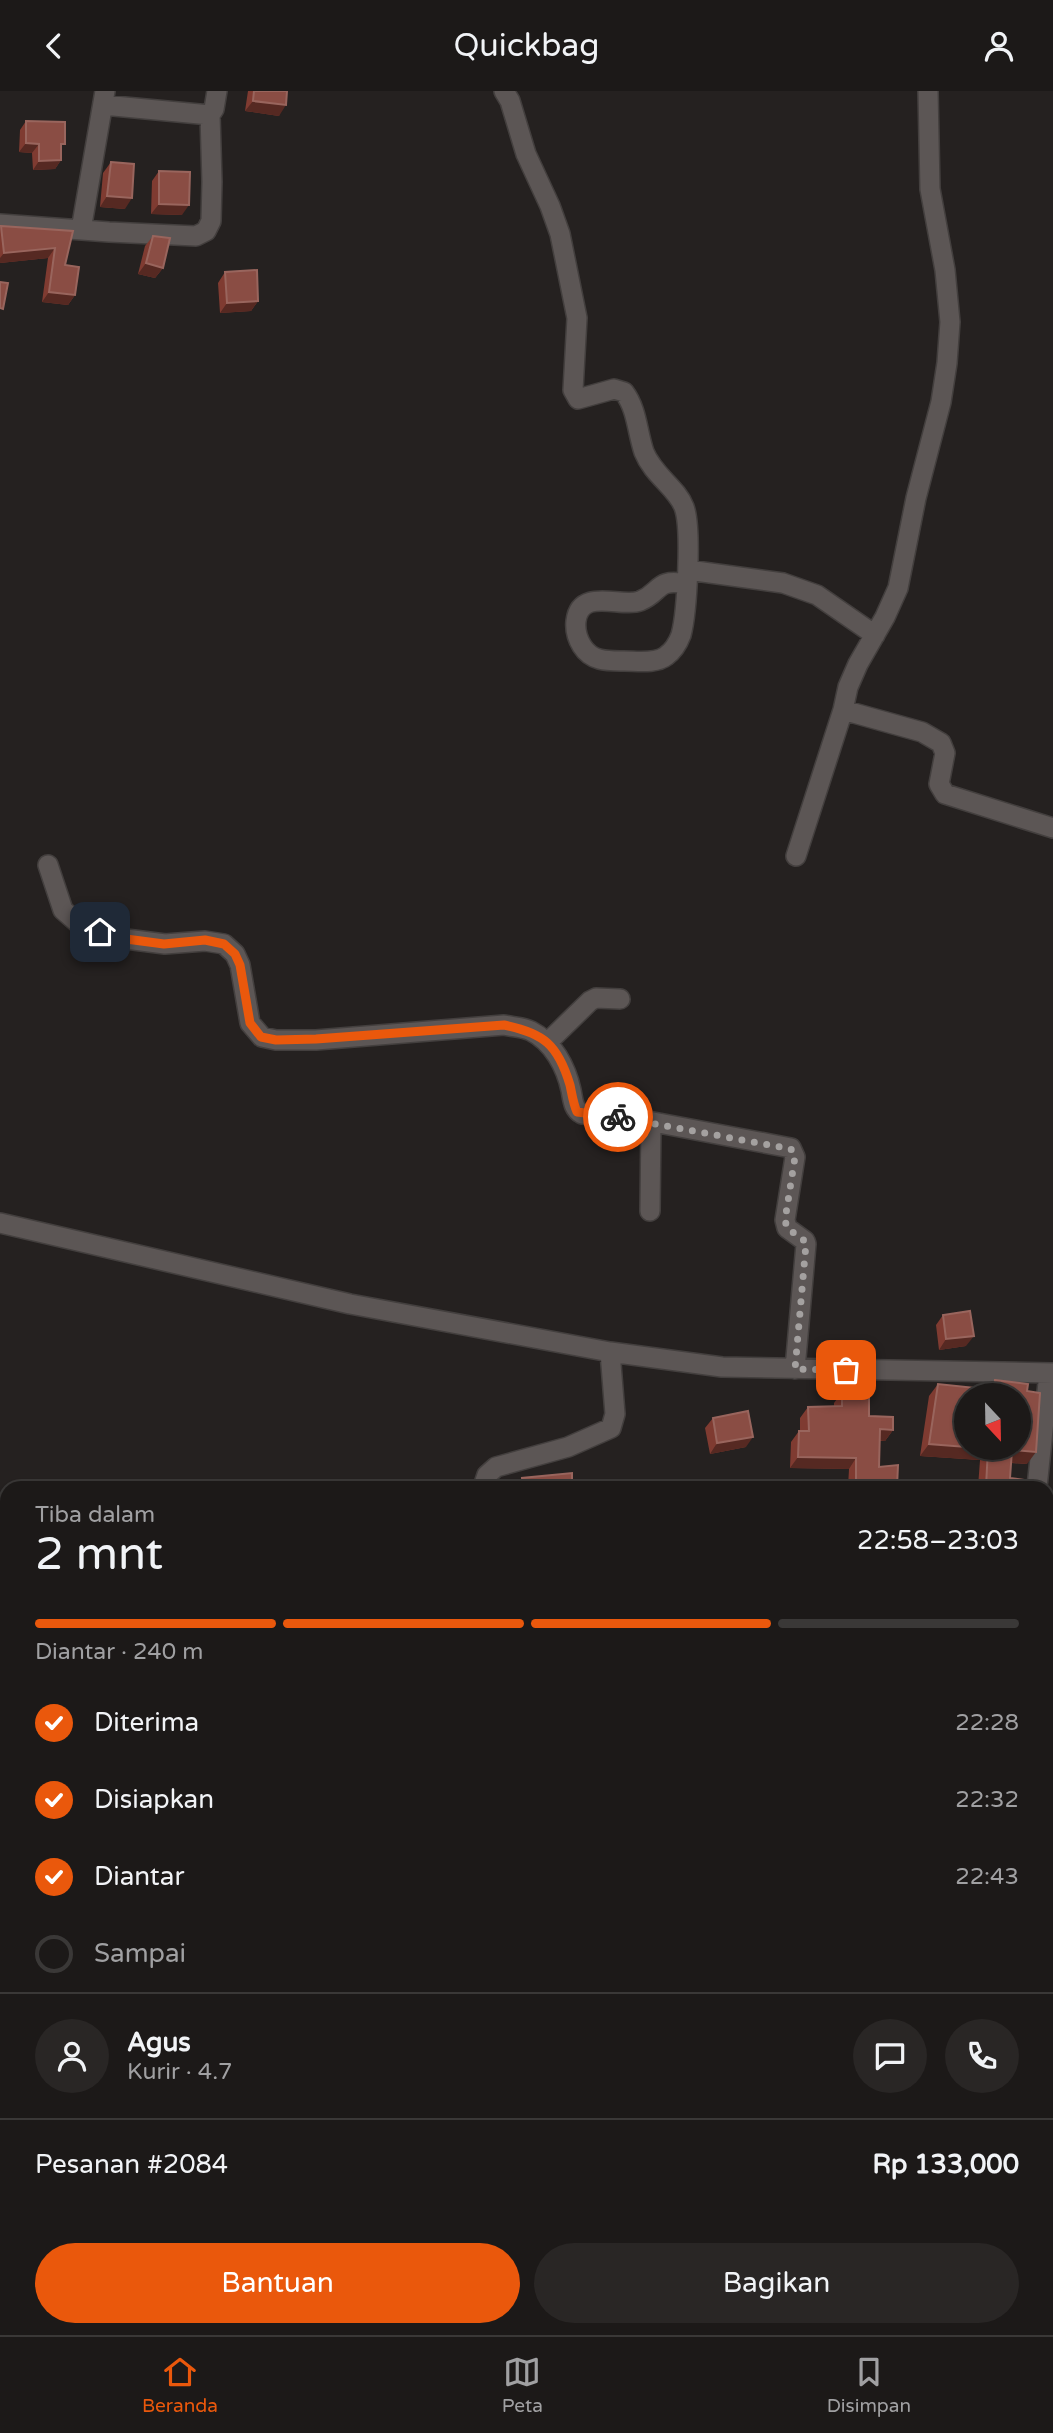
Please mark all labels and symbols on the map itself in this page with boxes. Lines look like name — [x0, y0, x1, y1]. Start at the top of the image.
pin — [70, 902, 130, 962]
courier — [583, 1082, 653, 1152]
pin — [816, 1340, 876, 1400]
north arrow — [954, 1383, 1031, 1459]

